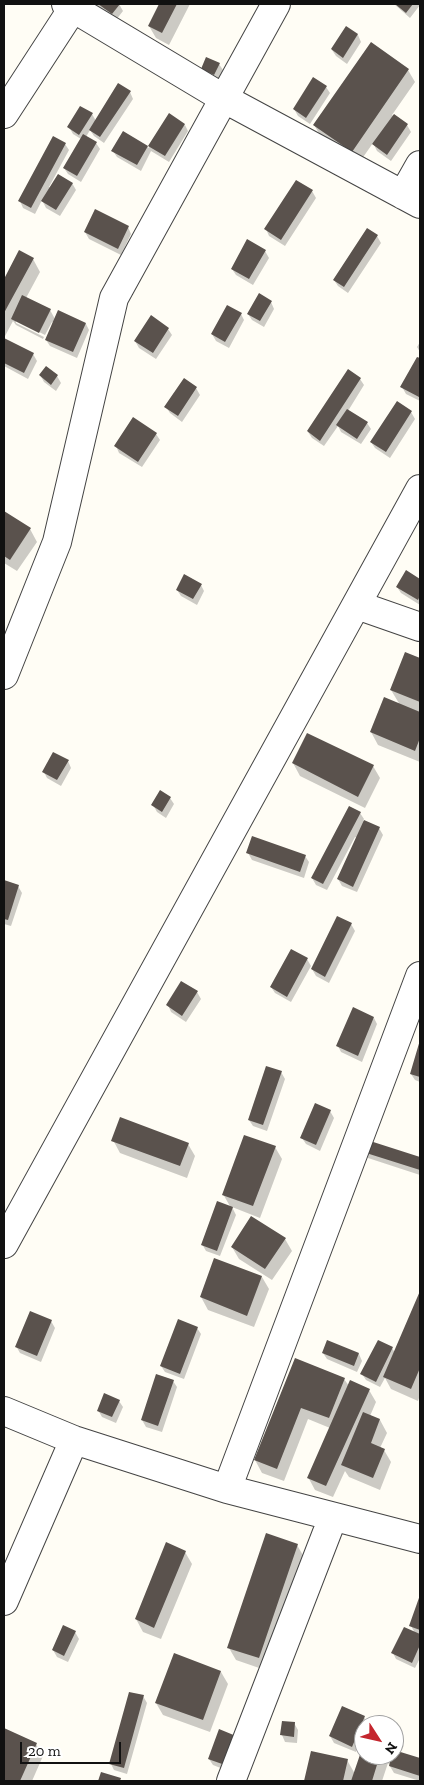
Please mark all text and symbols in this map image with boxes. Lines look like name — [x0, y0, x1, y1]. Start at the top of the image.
north arrow — [354, 1715, 404, 1765]
scale bar — [22, 1732, 124, 1764]
text: N — [381, 1739, 401, 1758]
text: 20 m — [28, 1742, 61, 1760]

